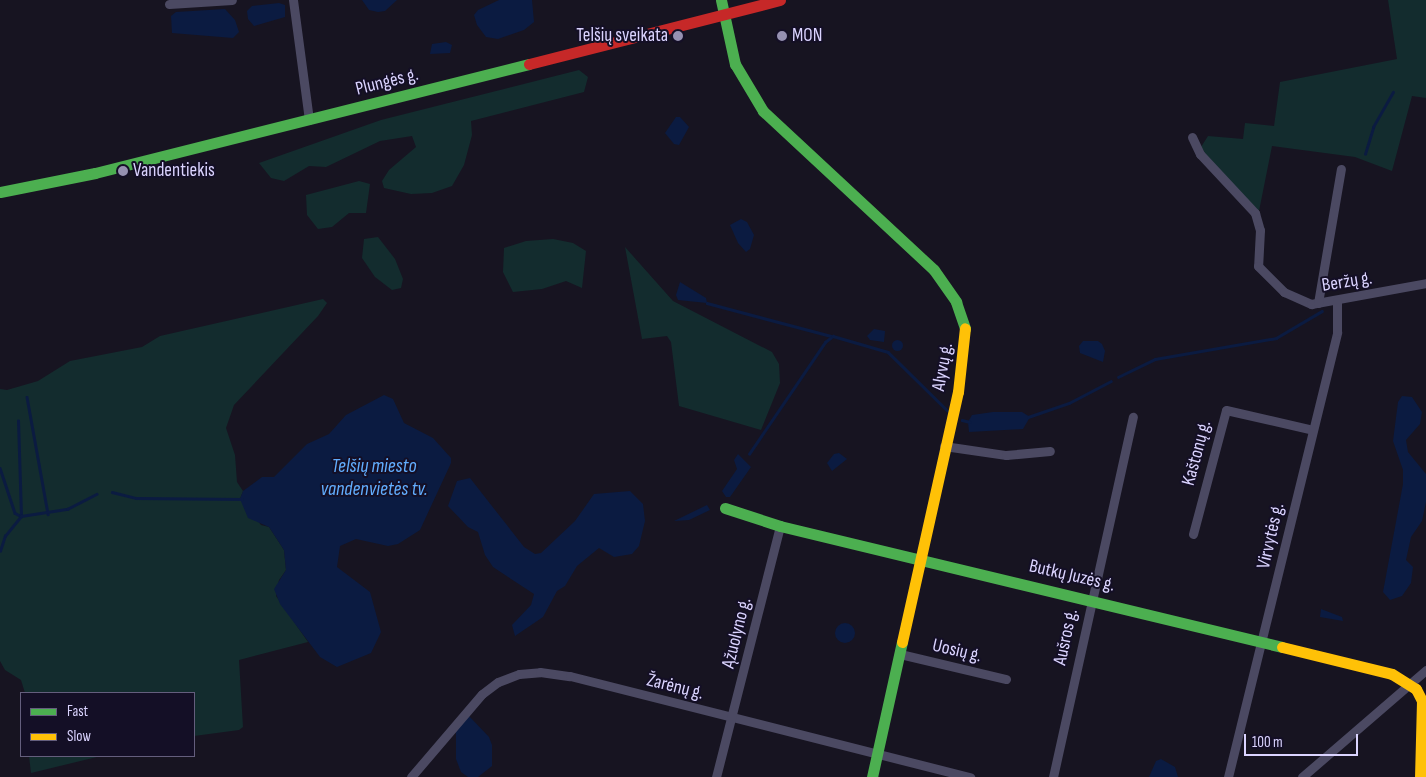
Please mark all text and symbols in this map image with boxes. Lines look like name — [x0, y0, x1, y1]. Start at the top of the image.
place label: Telšių sveikata — [576, 25, 668, 47]
place label: MON — [792, 25, 822, 47]
marker: Telšių sveikata — [672, 30, 684, 42]
marker: MON — [776, 30, 788, 42]
street label: Plungės g. — [353, 63, 421, 101]
place label: Vandentiekis — [133, 160, 215, 182]
marker: Vandentiekis — [117, 165, 129, 177]
street label: Beržų g. — [1320, 267, 1374, 297]
street label: Alyvų g. — [928, 341, 958, 393]
street label: Kaštonų g. — [1177, 418, 1217, 488]
water label: Telšių miesto vandenvietės tv. — [320, 455, 428, 502]
street label: Virvytės g. — [1252, 501, 1290, 571]
street label: Butkų Juzės g. — [1027, 555, 1117, 597]
street label: Ąžuolyno g. — [717, 595, 757, 671]
street label: Aušros g. — [1049, 607, 1083, 667]
street label: Uosių g. — [930, 634, 984, 668]
street label: Žarėnų g. — [644, 669, 706, 705]
legend — [20, 692, 195, 757]
text: Fast — [67, 702, 88, 721]
scale bar — [1246, 724, 1360, 756]
text: Slow — [67, 727, 91, 746]
text: 100 m — [1252, 733, 1283, 752]

